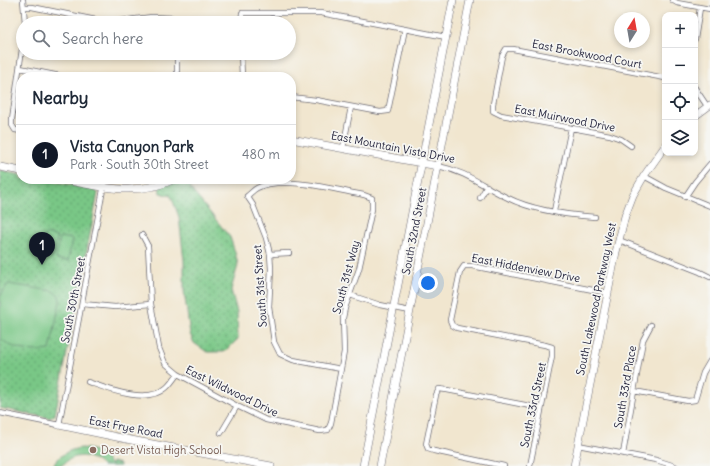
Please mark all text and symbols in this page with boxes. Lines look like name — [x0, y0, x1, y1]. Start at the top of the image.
north arrow — [614, 12, 650, 48]
map controls — [662, 12, 698, 156]
button: + — [662, 12, 698, 48]
search box — [16, 16, 296, 60]
icon: search — [30, 27, 52, 49]
text: Search here — [62, 29, 143, 48]
street label: East Brookwood Court — [531, 36, 643, 72]
button: − — [662, 48, 698, 84]
button: locate — [662, 84, 698, 120]
text: Nearby — [32, 87, 88, 109]
street label: East Muirwood Drive — [513, 101, 617, 135]
button: layers — [662, 120, 698, 156]
street label: East Mountain Vista Drive — [330, 128, 456, 166]
text: Vista Canyon Park — [70, 137, 194, 156]
text: 1 — [42, 146, 48, 163]
text: 480 m — [242, 146, 280, 163]
text: Park · South 30th Street — [70, 156, 209, 173]
street label: South 32nd Street — [399, 186, 429, 276]
street label: South Lakewood Parkway West — [573, 221, 619, 377]
pin: 1 — [29, 232, 55, 265]
street label: South 31st Way — [329, 239, 363, 315]
street label: South 31st Street — [250, 244, 270, 328]
street label: East Hiddenview Drive — [470, 251, 582, 285]
street label: South 30th Street — [58, 256, 88, 344]
your location — [418, 273, 438, 293]
street label: South 33rd Place — [611, 344, 639, 430]
street label: South 33rd Street — [517, 361, 549, 449]
street label: East Wildwood Drive — [183, 362, 281, 420]
street label: East Frye Road — [88, 413, 165, 441]
place label: Desert Vista High School — [101, 443, 222, 457]
marker: Desert Vista High School — [88, 445, 98, 455]

